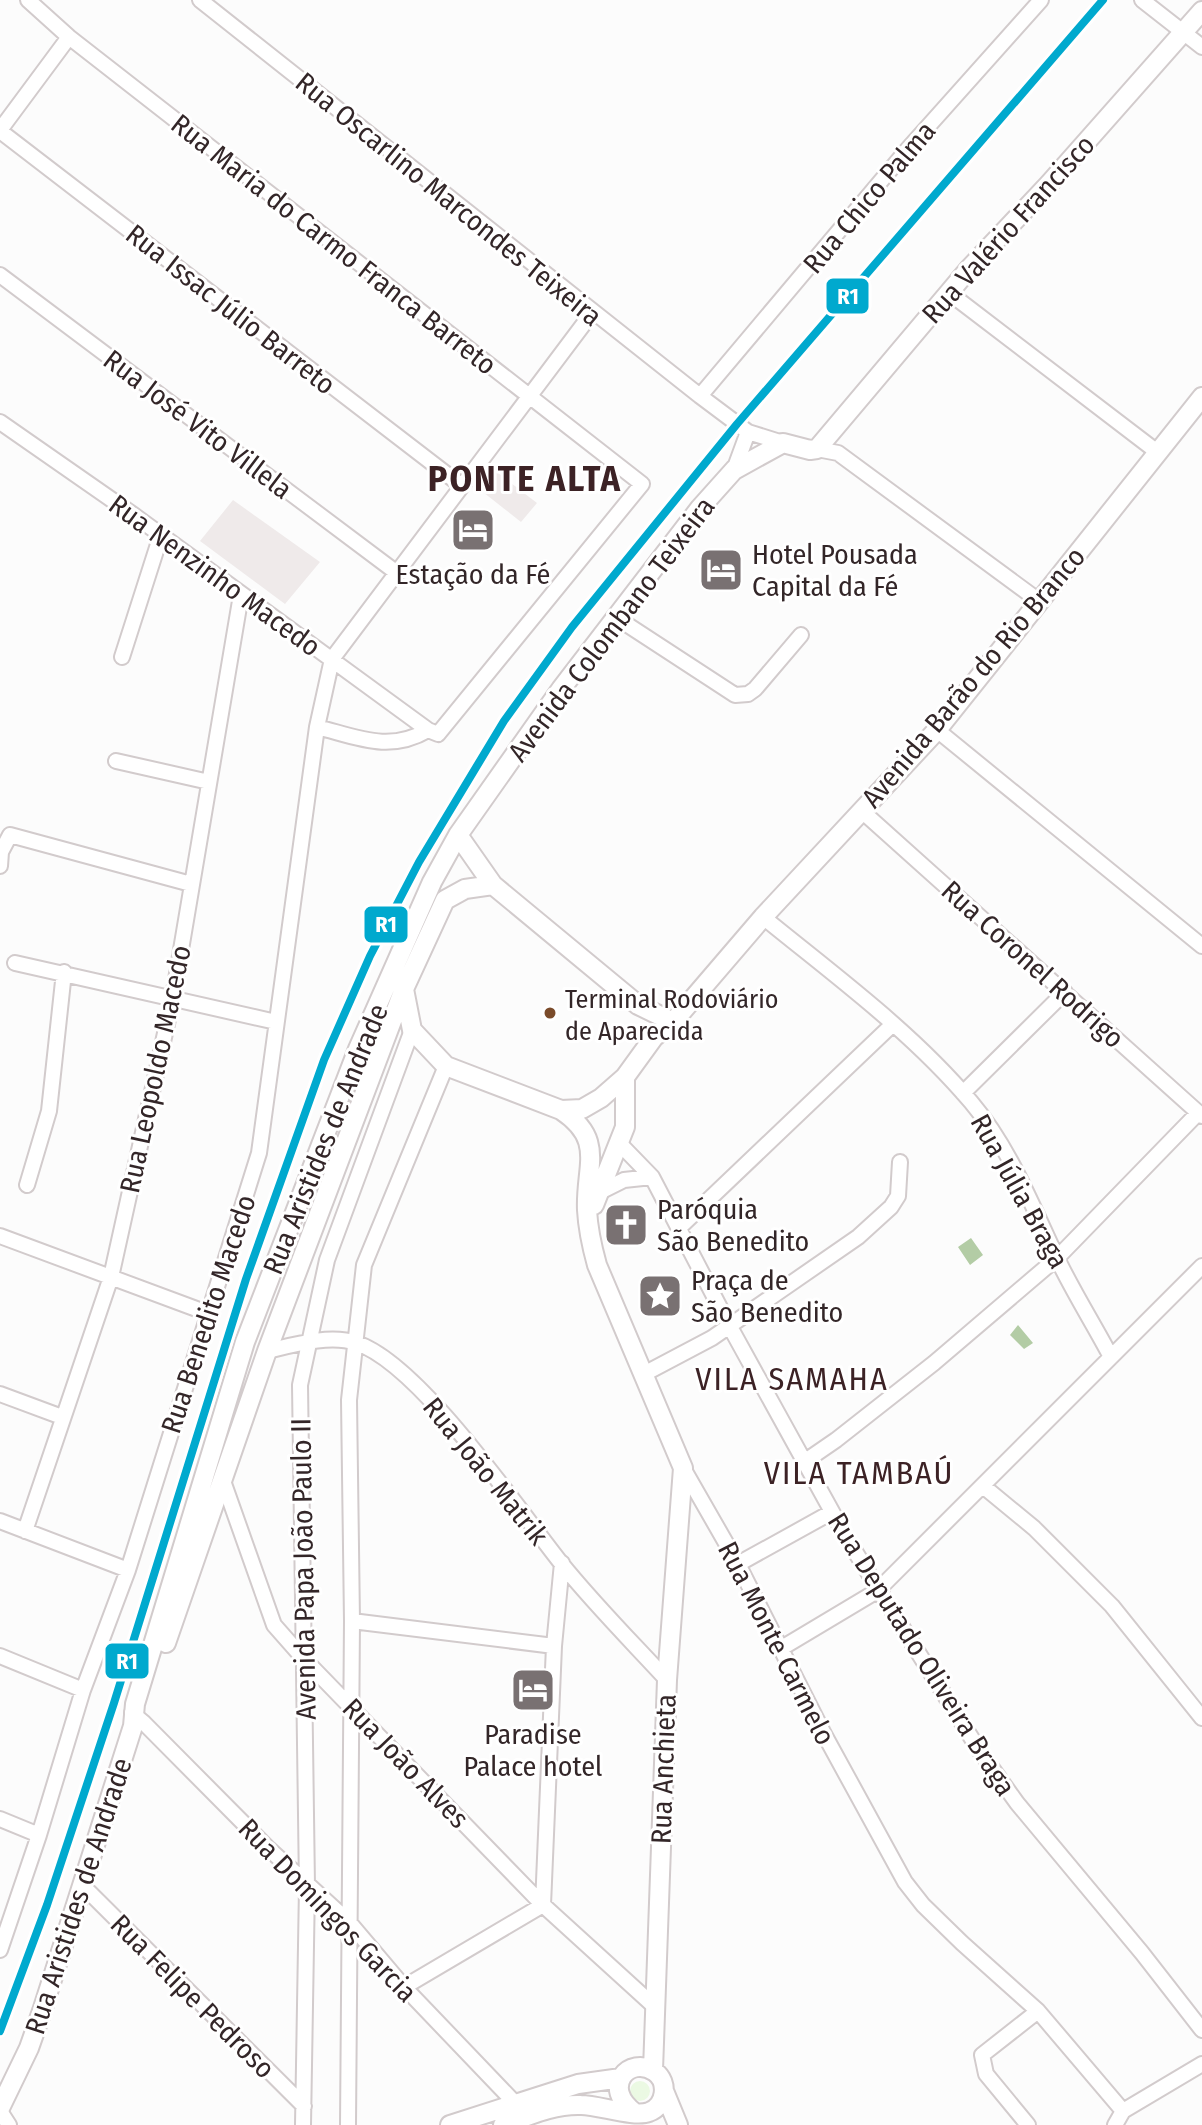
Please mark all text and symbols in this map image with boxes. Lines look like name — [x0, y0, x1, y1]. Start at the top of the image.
street label: Rua Oscarlino Marcondes Teixeira — [289, 66, 608, 333]
street label: Rua Maria do Carmo Franca Barreto — [165, 107, 503, 382]
street label: Rua Chico Palma — [796, 115, 942, 280]
street label: Rua Valério Francisco — [915, 128, 1102, 330]
street label: Rua Issac Júlio Barreto — [120, 217, 342, 401]
line badge: R1 — [825, 277, 870, 315]
text: R1 — [837, 283, 859, 310]
street label: Rua José Vito Villela — [97, 343, 298, 506]
district label: PONTE ALTA — [428, 457, 622, 501]
street label: Rua Nenzinho Macedo — [103, 488, 327, 663]
street label: Avenida Colombano Teixeira — [501, 491, 722, 768]
hotel icon: Estação da Fé — [449, 506, 497, 554]
place label: Hotel Pousada Capital da Fé — [752, 538, 918, 603]
street label: Avenida Barão do Rio Branco — [855, 540, 1092, 814]
hotel icon: Hotel Pousada Capital da Fé — [697, 546, 745, 594]
place label: Estação da Fé — [396, 558, 550, 591]
street label: Rua Coronel Rodrigo — [935, 874, 1131, 1055]
line badge: R1 — [363, 905, 409, 944]
text: R1 — [375, 911, 397, 938]
street label: Rua Leopoldo Macedo — [113, 942, 198, 1196]
place label: Terminal Rodoviário de Aparecida — [565, 984, 778, 1047]
street label: Rua Aristides de Andrade — [256, 999, 395, 1279]
marker: Terminal Rodoviário de Aparecida — [542, 1005, 558, 1021]
street label: Rua Júlia Braga — [964, 1108, 1076, 1274]
street label: Rua Benedito Macedo — [154, 1191, 263, 1438]
place label: Paróquia São Benedito — [657, 1193, 809, 1258]
church icon: Paróquia São Benedito — [602, 1201, 650, 1249]
place label: Praça de São Benedito — [691, 1264, 843, 1329]
place icon: Praça de São Benedito — [636, 1272, 684, 1320]
district label: VILA SAMAHA — [695, 1360, 889, 1398]
street label: Rua João Matrik — [416, 1391, 556, 1552]
street label: Avenida Papa João Paulo II — [284, 1418, 323, 1720]
district label: VILA TAMBAÚ — [764, 1454, 954, 1492]
street label: Rua Deputado Oliveira Braga — [821, 1507, 1022, 1802]
street label: Rua Monte Carmelo — [711, 1536, 842, 1750]
line badge: R1 — [104, 1642, 150, 1680]
text: R1 — [116, 1648, 138, 1675]
hotel icon: Paradise Palace hotel — [509, 1666, 557, 1714]
street label: Rua João Alves — [336, 1692, 476, 1835]
street label: Rua Anchieta — [644, 1693, 683, 1845]
place label: Paradise Palace hotel — [464, 1718, 602, 1783]
street label: Rua Aristides de Andrade — [18, 1754, 139, 2039]
street label: Rua Domingos Garcia — [232, 1812, 424, 2009]
street label: Rua Felipe Pedroso — [104, 1908, 281, 2085]

